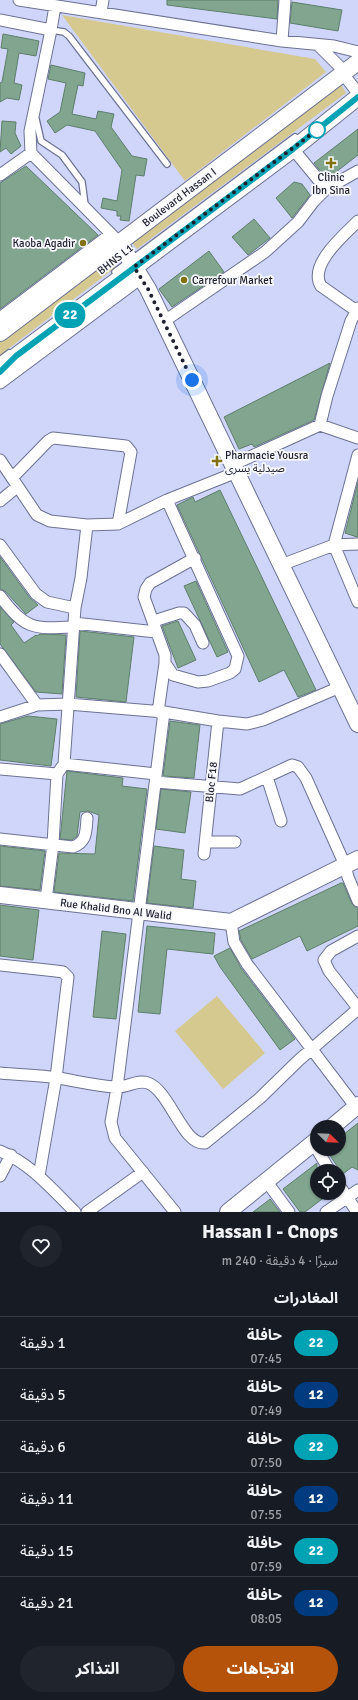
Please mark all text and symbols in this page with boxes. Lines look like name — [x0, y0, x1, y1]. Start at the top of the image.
unlabelled marker — [308, 121, 326, 139]
marker: Clinic Ibn Sina — [325, 157, 337, 169]
street label: Boulevard Hassan I — [140, 165, 219, 230]
place label: Clinic Ibn Sina — [312, 171, 350, 197]
place label: Kaoba Agadir — [13, 237, 75, 250]
marker: Kaoba Agadir — [78, 238, 88, 248]
street label: BHNS L1 — [95, 241, 136, 277]
place label: Carrefour Market — [192, 274, 273, 287]
marker: Carrefour Market — [179, 275, 189, 285]
line badge: 22 — [52, 302, 88, 328]
text: 22 — [62, 306, 78, 323]
your location — [182, 370, 202, 390]
place label: Pharmacie Yousra صيدلية يسرى — [225, 449, 309, 475]
marker: Pharmacie Yousra صيدلية يسرى — [212, 456, 222, 466]
street label: Bloc F18 — [203, 761, 220, 803]
street label: Rue Khalid Bno Al Walid — [59, 896, 173, 923]
north arrow — [310, 1120, 346, 1156]
map controls — [310, 1120, 346, 1200]
button: locate — [310, 1164, 346, 1200]
text: Hassan I - Cnops — [202, 1220, 338, 1244]
button: heart — [20, 1225, 62, 1267]
text: سيرًا · 4 دقيقة · 240 m — [222, 1253, 338, 1269]
text: المغادرات — [274, 1289, 338, 1307]
text: حافلة — [247, 1326, 282, 1344]
text: 1 دقيقة — [20, 1334, 66, 1352]
text: 22 — [308, 1334, 324, 1351]
text: 07:45 — [250, 1351, 282, 1367]
text: حافلة — [247, 1378, 282, 1396]
text: 5 دقيقة — [20, 1386, 66, 1404]
text: 12 — [308, 1386, 324, 1403]
text: 07:49 — [250, 1403, 282, 1419]
text: حافلة — [247, 1430, 282, 1448]
text: 6 دقيقة — [20, 1438, 66, 1456]
text: 22 — [308, 1438, 324, 1455]
text: 07:50 — [250, 1455, 282, 1471]
text: حافلة — [247, 1482, 282, 1500]
text: 11 دقيقة — [20, 1490, 74, 1508]
text: 12 — [308, 1490, 324, 1507]
text: 07:55 — [250, 1507, 282, 1523]
text: حافلة — [247, 1534, 282, 1552]
text: 15 دقيقة — [20, 1542, 74, 1560]
text: 22 — [308, 1542, 324, 1559]
text: 07:59 — [250, 1559, 282, 1575]
text: حافلة — [247, 1586, 282, 1604]
text: 21 دقيقة — [20, 1594, 74, 1612]
text: 12 — [308, 1594, 324, 1611]
text: 08:05 — [250, 1611, 282, 1627]
button: التذاكر — [20, 1646, 175, 1692]
button: الاتجاهات — [183, 1646, 338, 1692]

